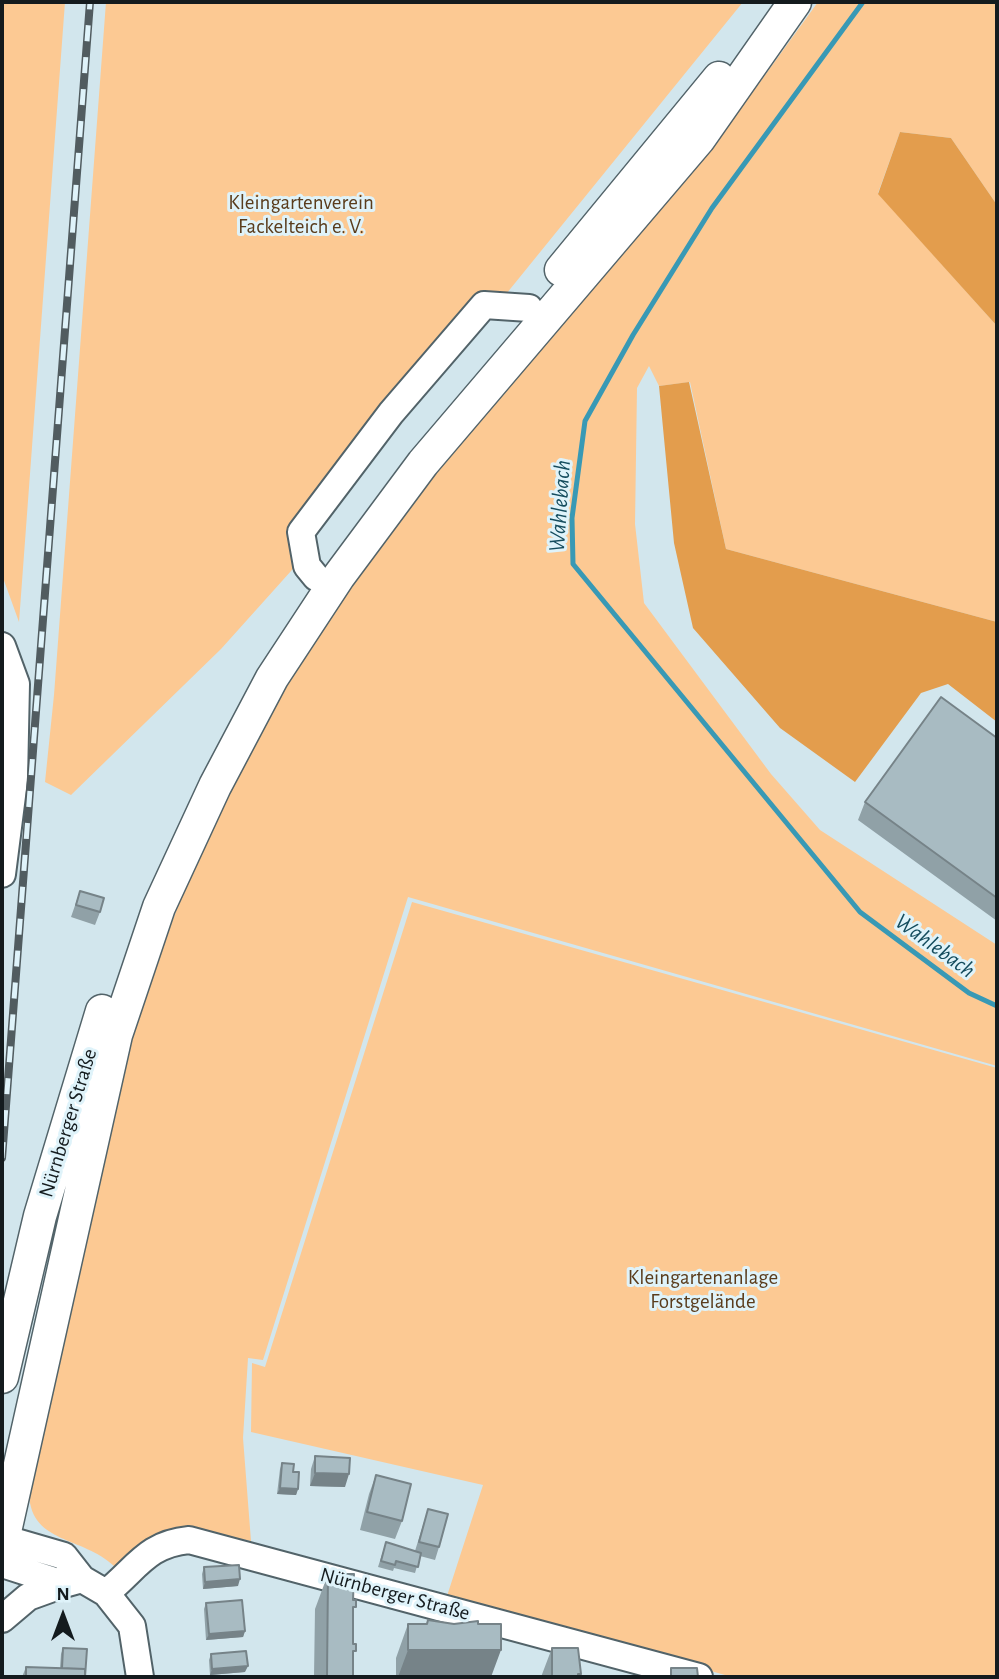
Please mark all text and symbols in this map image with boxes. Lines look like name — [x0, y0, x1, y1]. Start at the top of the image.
park label: Kleingartenverein Fackelteich e. V. — [228, 190, 374, 240]
water label: Wahlebach — [543, 459, 577, 553]
water label: Wahlebach — [890, 908, 980, 984]
street label: Nürnberger Straße — [33, 1046, 103, 1200]
park label: Kleingartenanlage Forstgelände — [628, 1265, 778, 1315]
street label: Nürnberger Straße — [317, 1562, 473, 1626]
north arrow — [28, 1581, 98, 1651]
text: N — [56, 1585, 70, 1604]

